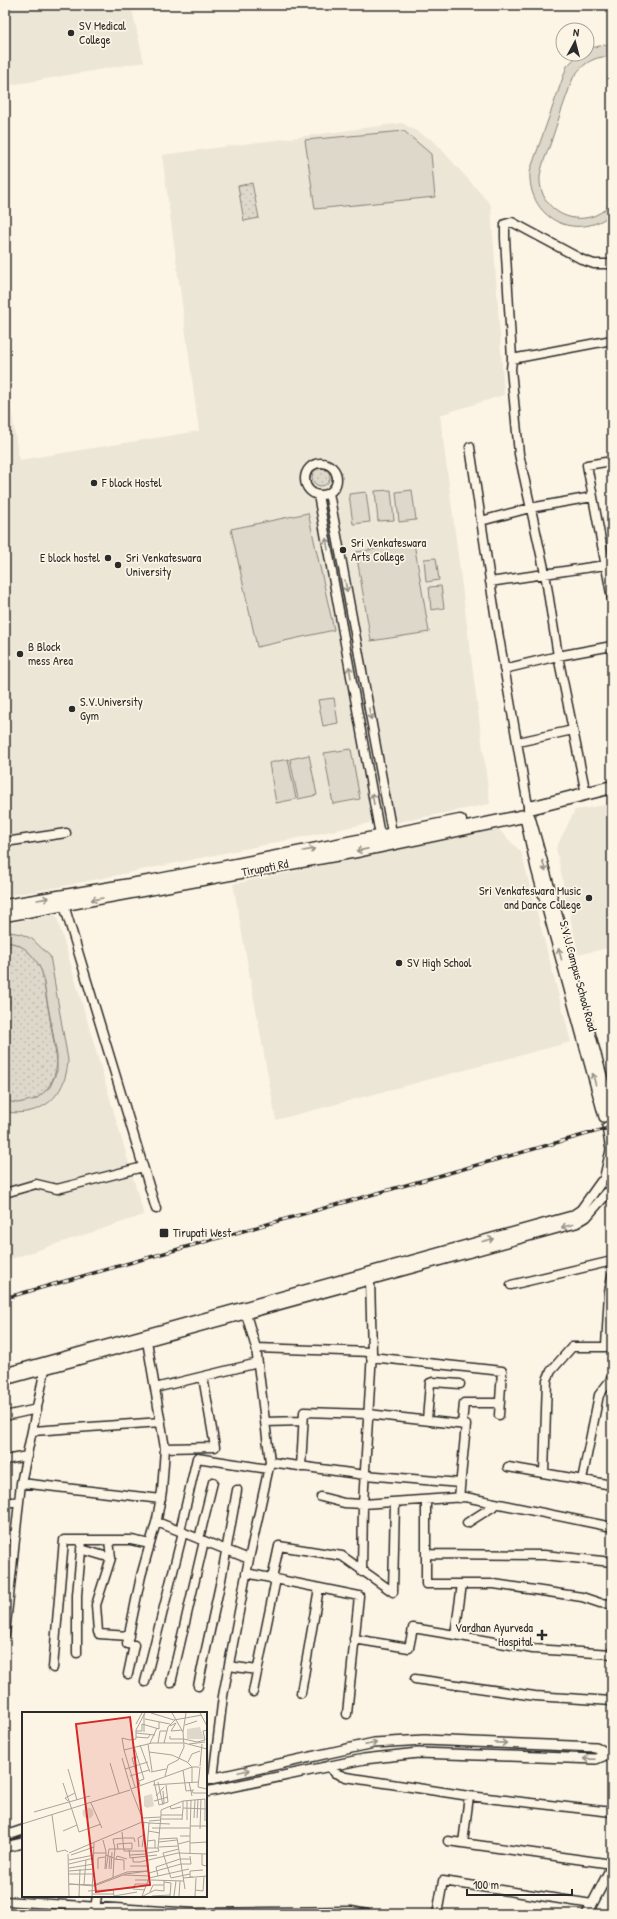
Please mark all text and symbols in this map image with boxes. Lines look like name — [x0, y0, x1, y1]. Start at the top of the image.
place label: SV Medical College — [79, 17, 127, 48]
north arrow — [555, 22, 595, 62]
text: N — [572, 25, 580, 39]
marker: SV Medical College — [66, 28, 76, 38]
place label: F block Hostel — [101, 474, 163, 491]
marker: F block Hostel — [89, 478, 99, 488]
place label: Sri Venkateswara Arts College — [351, 534, 427, 565]
one-way arrow — [323, 537, 331, 550]
marker: Sri Venkateswara Arts College — [338, 545, 348, 555]
place label: E block hostel — [40, 549, 101, 566]
place label: Sri Venkateswara University — [126, 549, 202, 580]
marker: E block hostel — [103, 553, 113, 563]
marker: Sri Venkateswara University — [113, 560, 123, 570]
one-way arrow — [342, 579, 350, 592]
place label: B Block mess Area — [28, 638, 73, 669]
marker: B Block mess Area — [15, 649, 25, 659]
one-way arrow — [346, 665, 354, 678]
place label: S.V.University Gym — [80, 693, 143, 724]
marker: S.V.University Gym — [67, 704, 77, 714]
one-way arrow — [366, 707, 374, 720]
one-way arrow — [369, 793, 377, 806]
one-way arrow — [302, 846, 315, 854]
one-way arrow — [356, 847, 369, 855]
street label: Tirupati Rd — [240, 855, 290, 880]
one-way arrow — [541, 860, 548, 873]
place label: Sri Venkateswara Music and Dance College — [479, 882, 581, 913]
marker: Sri Venkateswara Music and Dance College — [584, 893, 594, 903]
one-way arrow — [37, 895, 50, 903]
one-way arrow — [91, 896, 104, 904]
street label: S.V.U.Campus School Road — [556, 919, 602, 1033]
one-way arrow — [555, 948, 563, 961]
place label: SV High School — [407, 954, 472, 971]
marker: SV High School — [394, 958, 404, 968]
one-way arrow — [589, 1073, 597, 1086]
one-way arrow — [560, 1223, 573, 1230]
place label: Tirupati West — [173, 1224, 232, 1241]
marker: Tirupati West — [158, 1227, 170, 1239]
one-way arrow — [481, 1236, 494, 1243]
place label: Vardhan Ayurveda Hospital — [455, 1619, 534, 1650]
marker: Vardhan Ayurveda Hospital — [536, 1629, 548, 1641]
inset map — [22, 1712, 207, 1897]
one-way arrow — [364, 1739, 377, 1747]
one-way arrow — [494, 1739, 507, 1747]
one-way arrow — [583, 1755, 596, 1763]
one-way arrow — [237, 1767, 250, 1775]
scale bar — [467, 1871, 572, 1897]
text: 100 m — [473, 1876, 499, 1893]

